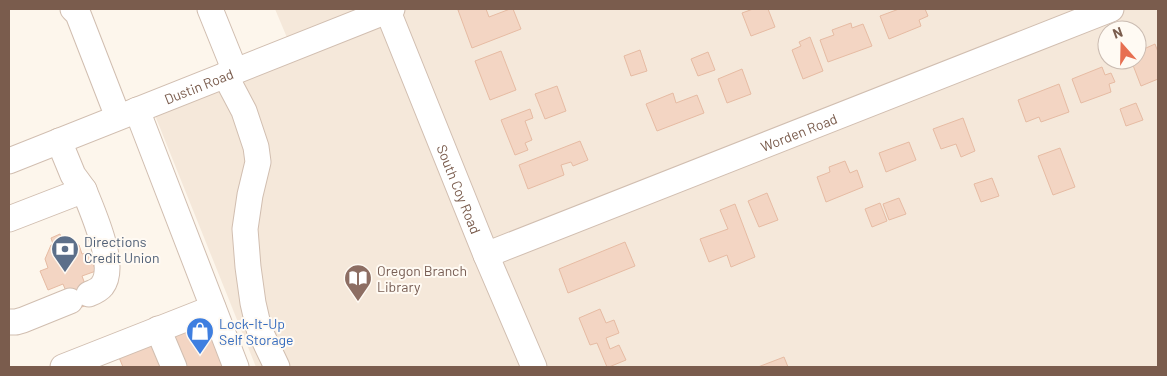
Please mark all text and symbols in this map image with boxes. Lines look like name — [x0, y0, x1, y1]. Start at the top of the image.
north arrow — [1097, 20, 1147, 70]
text: N — [1110, 23, 1125, 42]
street label: Dustin Road — [162, 64, 236, 107]
street label: Worden Road — [758, 109, 839, 155]
street label: South Coy Road — [434, 142, 485, 236]
place label: Directions Credit Union — [84, 233, 159, 266]
bank icon: Directions Credit Union — [50, 234, 80, 273]
place label: Oregon Branch Library — [377, 262, 467, 295]
library icon: Oregon Branch Library — [343, 263, 373, 302]
place label: Lock-It-Up Self Storage — [219, 315, 294, 348]
shop icon: Lock-It-Up Self Storage — [185, 316, 215, 355]

